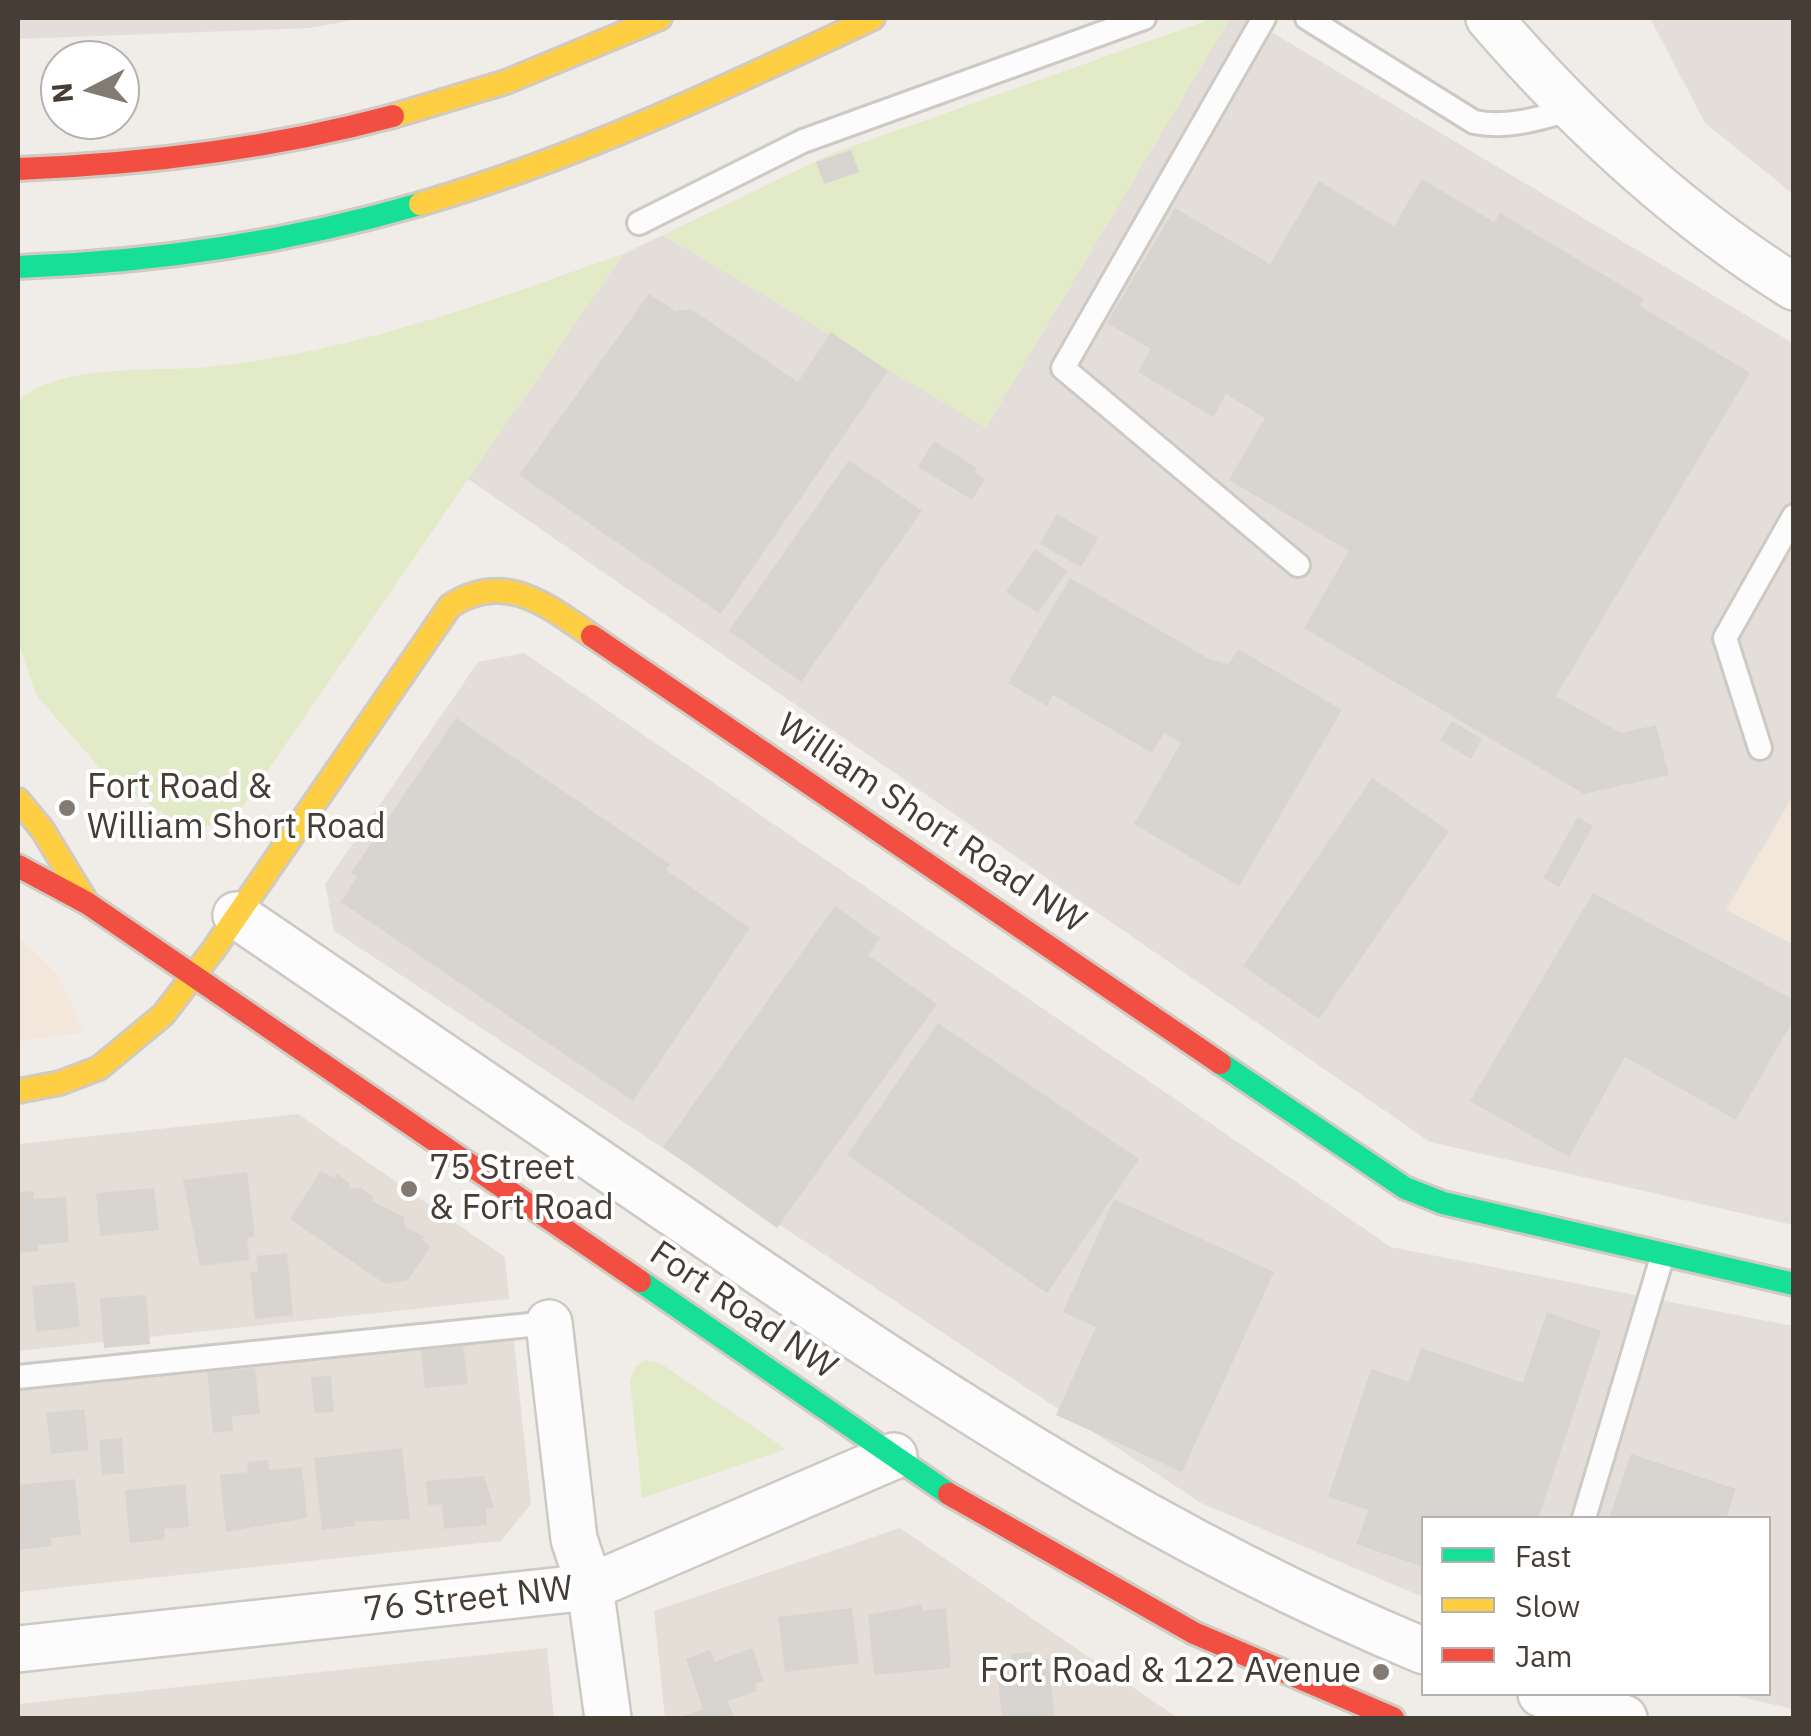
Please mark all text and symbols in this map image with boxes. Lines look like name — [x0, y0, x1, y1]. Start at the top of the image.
north arrow — [40, 40, 140, 140]
text: N — [42, 81, 81, 105]
street label: William Short Road NW — [769, 705, 1093, 943]
place label: Fort Road & William Short Road — [87, 767, 386, 849]
marker: Fort Road & William Short Road — [56, 797, 78, 819]
place label: 75 Street & Fort Road — [429, 1148, 614, 1230]
marker: 75 Street & Fort Road — [398, 1178, 420, 1200]
street label: Fort Road NW — [642, 1233, 844, 1389]
legend — [1421, 1516, 1771, 1696]
text: Fast — [1515, 1536, 1572, 1575]
street label: 76 Street NW — [361, 1568, 575, 1632]
text: Slow — [1515, 1586, 1580, 1625]
text: Jam — [1515, 1636, 1573, 1675]
place label: Fort Road & 122 Avenue — [980, 1651, 1361, 1693]
marker: Fort Road & 122 Avenue — [1370, 1661, 1392, 1683]

